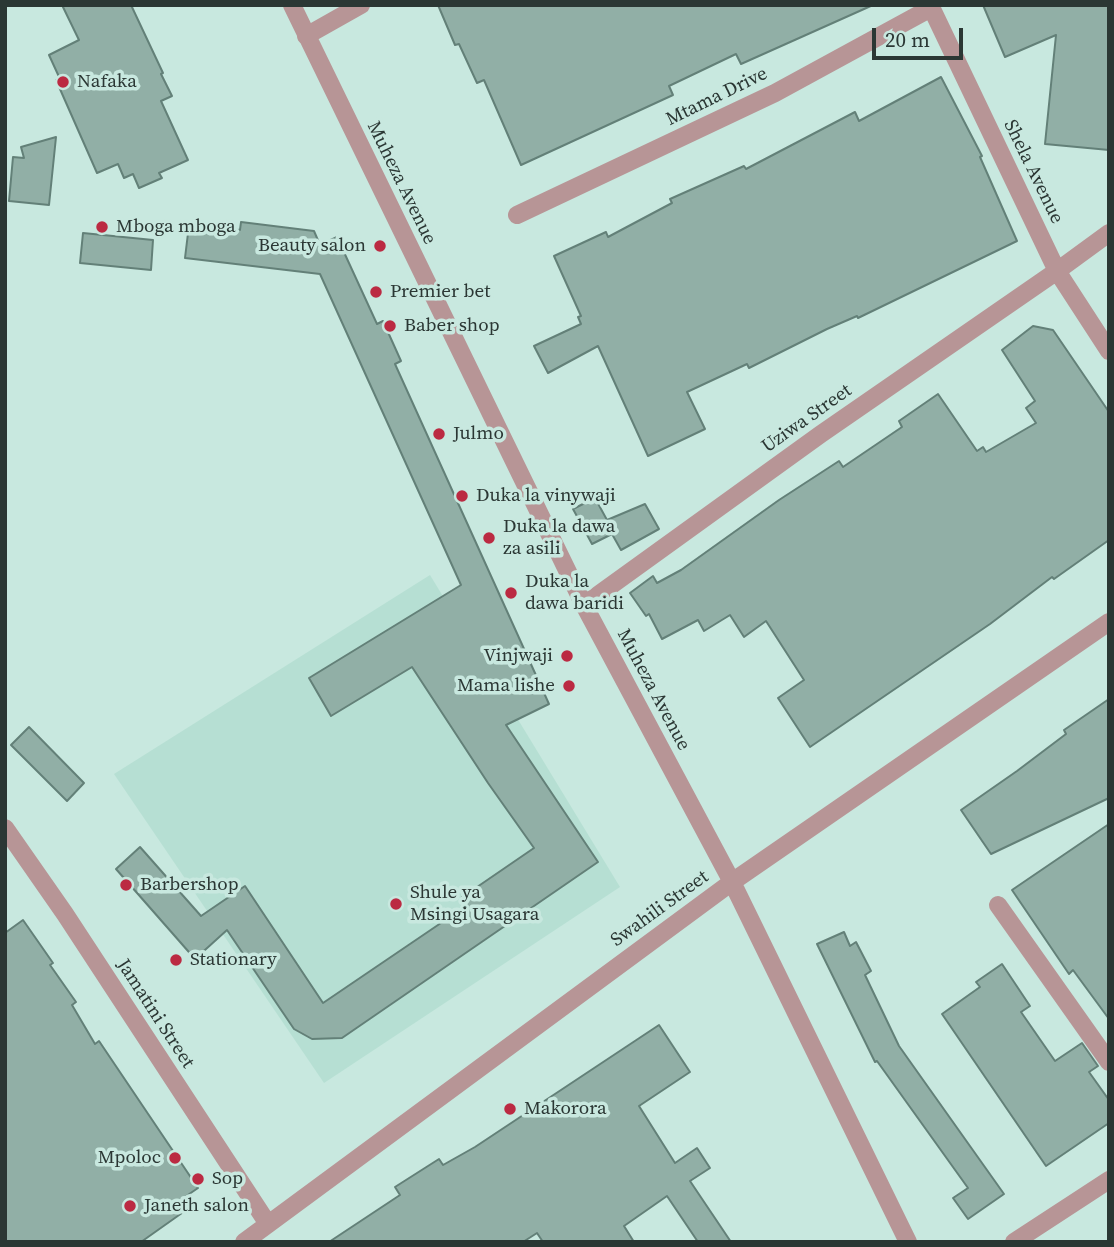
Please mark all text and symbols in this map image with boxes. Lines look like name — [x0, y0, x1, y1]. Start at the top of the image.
scale bar — [876, 14, 967, 58]
text: 20 m — [885, 25, 930, 54]
street label: Mtama Drive — [663, 63, 771, 131]
place label: Nafaka — [77, 71, 137, 93]
marker: Nafaka — [55, 74, 71, 90]
street label: Shela Avenue — [998, 116, 1068, 228]
street label: Muheza Avenue — [361, 118, 441, 248]
place label: Mboga mboga — [116, 216, 236, 238]
marker: Mboga mboga — [94, 219, 110, 235]
place label: Beauty salon — [258, 235, 366, 257]
marker: Beauty salon — [372, 238, 388, 254]
place label: Premier bet — [390, 281, 490, 303]
marker: Premier bet — [368, 284, 384, 300]
place label: Baber shop — [404, 315, 500, 337]
marker: Baber shop — [382, 318, 398, 334]
street label: Uziwa Street — [758, 380, 856, 458]
place label: Julmo — [453, 423, 504, 445]
marker: Julmo — [431, 426, 447, 442]
place label: Duka la vinywaji — [476, 485, 616, 507]
marker: Duka la vinywaji — [454, 488, 470, 504]
place label: Duka la dawa za asili — [503, 516, 615, 560]
marker: Duka la dawa za asili — [481, 530, 497, 546]
place label: Duka la dawa baridi — [525, 571, 624, 615]
marker: Duka la dawa baridi — [503, 585, 519, 601]
street label: Muheza Avenue — [611, 625, 695, 755]
place label: Vinjwaji — [484, 645, 553, 667]
marker: Vinjwaji — [559, 648, 575, 664]
place label: Mama lishe — [457, 675, 555, 697]
marker: Mama lishe — [561, 678, 577, 694]
street label: Swahili Street — [607, 866, 713, 952]
place label: Barbershop — [140, 874, 239, 896]
marker: Barbershop — [118, 877, 134, 893]
place label: Shule ya Msingi Usagara — [410, 882, 539, 926]
marker: Shule ya Msingi Usagara — [388, 896, 404, 912]
place label: Stationary — [190, 949, 277, 971]
marker: Stationary — [168, 952, 184, 968]
street label: Jamatini Street — [111, 955, 199, 1073]
place label: Makorora — [524, 1098, 607, 1120]
marker: Makorora — [502, 1101, 518, 1117]
place label: Mpoloc — [98, 1147, 161, 1169]
marker: Mpoloc — [167, 1150, 183, 1166]
place label: Sop — [212, 1168, 243, 1190]
marker: Sop — [190, 1171, 206, 1187]
place label: Janeth salon — [144, 1195, 249, 1217]
marker: Janeth salon — [122, 1198, 138, 1214]

